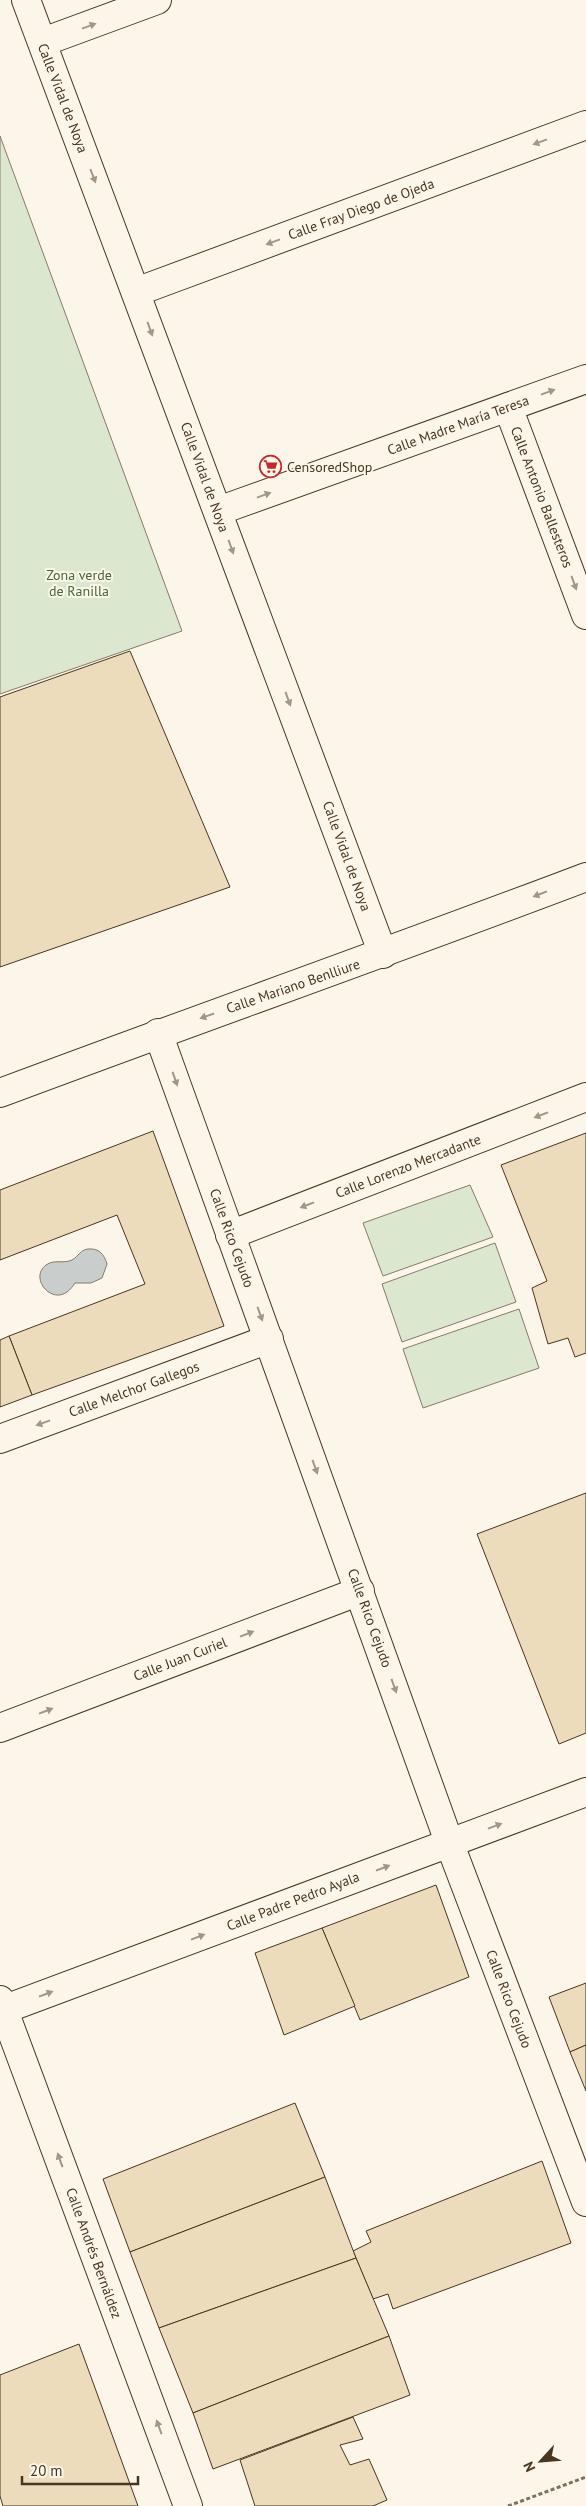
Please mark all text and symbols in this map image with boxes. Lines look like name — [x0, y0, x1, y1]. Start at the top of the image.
one-way arrow — [81, 22, 96, 29]
street label: Calle Vidal de Noya — [34, 41, 92, 155]
one-way arrow — [533, 139, 548, 146]
one-way arrow — [90, 169, 97, 184]
street label: Calle Fray Diego de Ojeda — [285, 174, 437, 244]
one-way arrow — [265, 238, 280, 246]
one-way arrow — [146, 322, 154, 337]
one-way arrow — [541, 388, 556, 395]
street label: Calle Madre María Teresa — [385, 391, 531, 459]
street label: Calle Vidal de Noya — [177, 419, 233, 535]
street label: Calle Antonio Ballesteros — [507, 424, 577, 570]
supermarket icon: CensoredShop — [259, 455, 283, 479]
place label: CensoredShop — [287, 458, 372, 476]
one-way arrow — [257, 491, 272, 499]
one-way arrow — [228, 539, 235, 554]
park label: Zona verde de Ranilla — [46, 566, 112, 600]
one-way arrow — [571, 576, 578, 591]
one-way arrow — [284, 692, 292, 707]
street label: Calle Vidal de Noya — [319, 798, 375, 914]
one-way arrow — [533, 891, 548, 898]
street label: Calle Mariano Benlliure — [224, 955, 362, 1017]
one-way arrow — [199, 1012, 214, 1020]
one-way arrow — [171, 1072, 179, 1087]
one-way arrow — [533, 1112, 548, 1119]
street label: Calle Lorenzo Mercadante — [333, 1130, 483, 1202]
street label: Calle Rico Cejudo — [206, 1186, 258, 1290]
one-way arrow — [300, 1202, 315, 1209]
one-way arrow — [256, 1307, 264, 1322]
street label: Calle Melchor Gallegos — [66, 1357, 202, 1421]
one-way arrow — [35, 1420, 50, 1427]
one-way arrow — [311, 1460, 319, 1475]
street label: Calle Rico Cejudo — [344, 1566, 396, 1670]
one-way arrow — [239, 1630, 254, 1637]
street label: Calle Juan Curiel — [131, 1633, 229, 1685]
one-way arrow — [391, 1678, 398, 1693]
one-way arrow — [38, 1707, 53, 1714]
one-way arrow — [488, 1822, 503, 1830]
one-way arrow — [376, 1863, 390, 1871]
street label: Calle Padre Pedro Ayala — [224, 1867, 362, 1935]
one-way arrow — [191, 1933, 206, 1941]
street label: Calle Rico Cejudo — [482, 1947, 536, 2051]
one-way arrow — [38, 1990, 53, 1997]
one-way arrow — [56, 2153, 63, 2168]
street label: Calle Andrés Bernáldez — [62, 2185, 126, 2321]
one-way arrow — [155, 2420, 162, 2435]
north arrow — [516, 2436, 566, 2486]
scale bar — [22, 2454, 139, 2486]
text: N — [519, 2459, 539, 2475]
text: 20 m — [30, 2461, 63, 2480]

